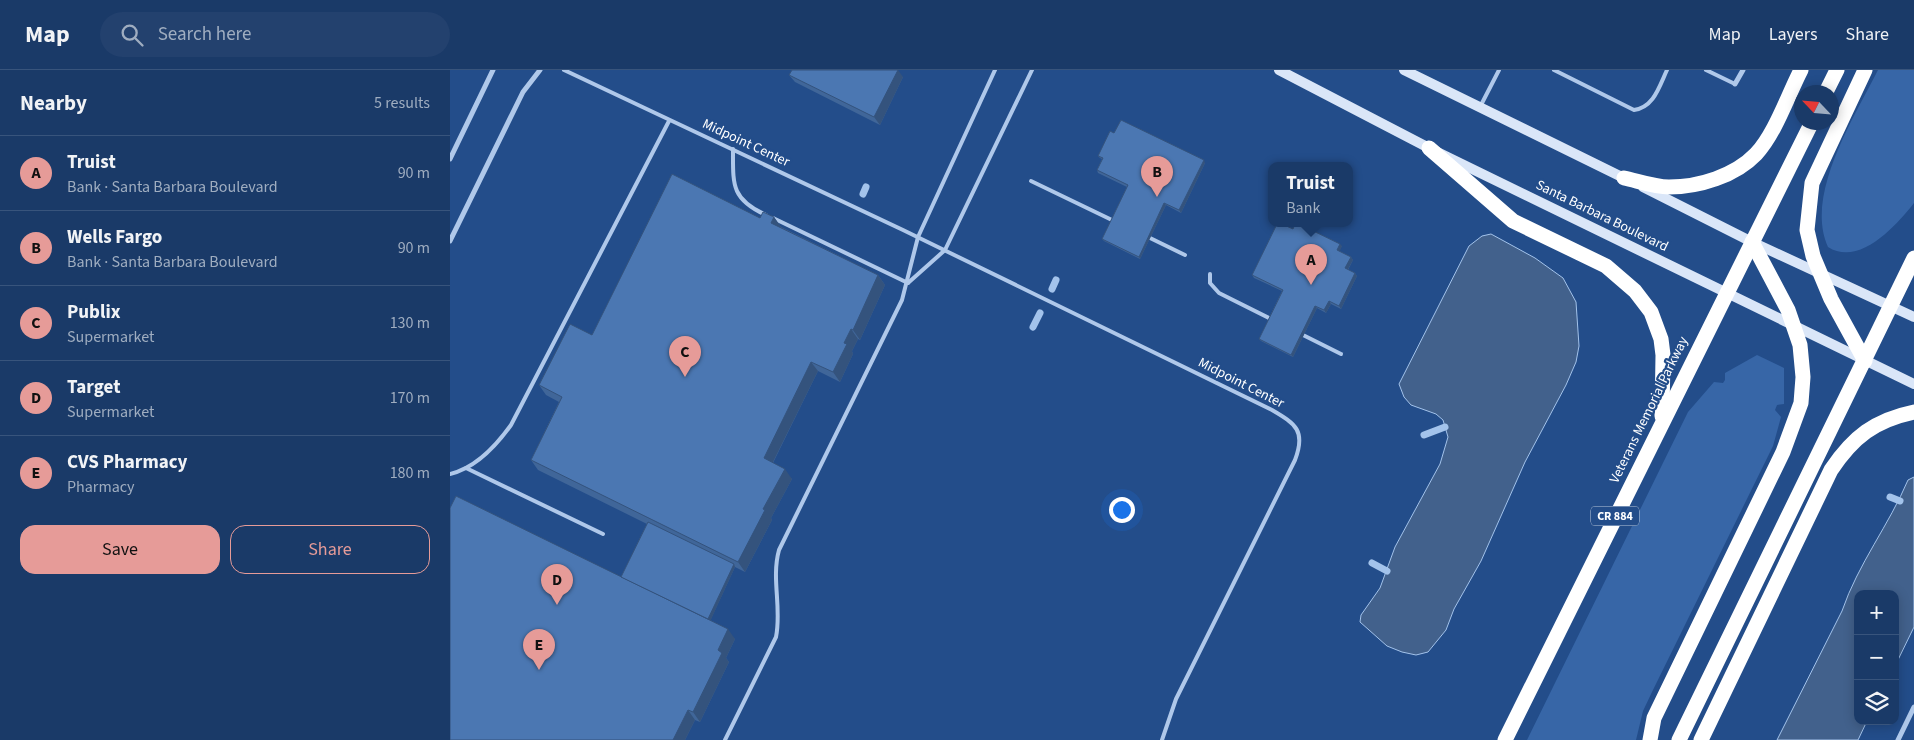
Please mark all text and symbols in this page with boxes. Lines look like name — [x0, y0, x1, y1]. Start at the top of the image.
search box — [100, 12, 450, 57]
text: Map — [25, 17, 70, 52]
icon: search — [118, 21, 146, 49]
text: Search here — [158, 21, 251, 48]
text: Map — [1709, 22, 1741, 47]
text: Layers — [1769, 22, 1818, 47]
text: Share — [1846, 22, 1889, 47]
north arrow — [1794, 85, 1839, 130]
text: Nearby — [20, 88, 87, 118]
text: 5 results — [374, 92, 430, 114]
street label: Midpoint Center — [699, 114, 793, 172]
text: Truist — [67, 149, 116, 176]
pin: B — [1141, 156, 1173, 197]
text: A — [31, 162, 41, 184]
text: 90 m — [398, 162, 430, 184]
popup — [1268, 162, 1353, 227]
text: Truist — [1286, 170, 1335, 197]
street label: Santa Barbara Boulevard — [1532, 175, 1672, 257]
text: Bank · Santa Barbara Boulevard — [67, 176, 278, 198]
text: Bank — [1286, 197, 1320, 219]
text: Wells Fargo — [67, 224, 162, 251]
text: B — [31, 237, 41, 259]
text: 90 m — [398, 237, 430, 259]
pin: A — [1295, 244, 1327, 285]
text: Bank · Santa Barbara Boulevard — [67, 251, 278, 273]
text: Publix — [67, 299, 120, 326]
text: C — [31, 312, 41, 334]
text: 130 m — [390, 312, 430, 334]
text: Supermarket — [67, 326, 154, 348]
street label: Veterans Memorial Parkway — [1605, 333, 1693, 487]
pin: C — [669, 336, 701, 377]
street label: Midpoint Center — [1194, 353, 1288, 413]
text: Target — [67, 374, 120, 401]
text: D — [31, 387, 41, 409]
text: 170 m — [390, 387, 430, 409]
text: Supermarket — [67, 401, 154, 423]
text: CVS Pharmacy — [67, 449, 188, 476]
text: E — [32, 462, 40, 484]
text: 180 m — [390, 462, 430, 484]
text: Pharmacy — [67, 476, 135, 498]
your location — [1109, 497, 1135, 523]
road number: CR 884 — [1591, 506, 1639, 526]
button: Save — [20, 525, 220, 574]
button: Share — [230, 525, 430, 574]
pin: D — [541, 564, 573, 605]
map controls — [1854, 590, 1899, 725]
button: + — [1854, 590, 1899, 635]
pin: E — [523, 629, 555, 670]
button: − — [1854, 635, 1899, 680]
button: layers — [1854, 680, 1899, 725]

